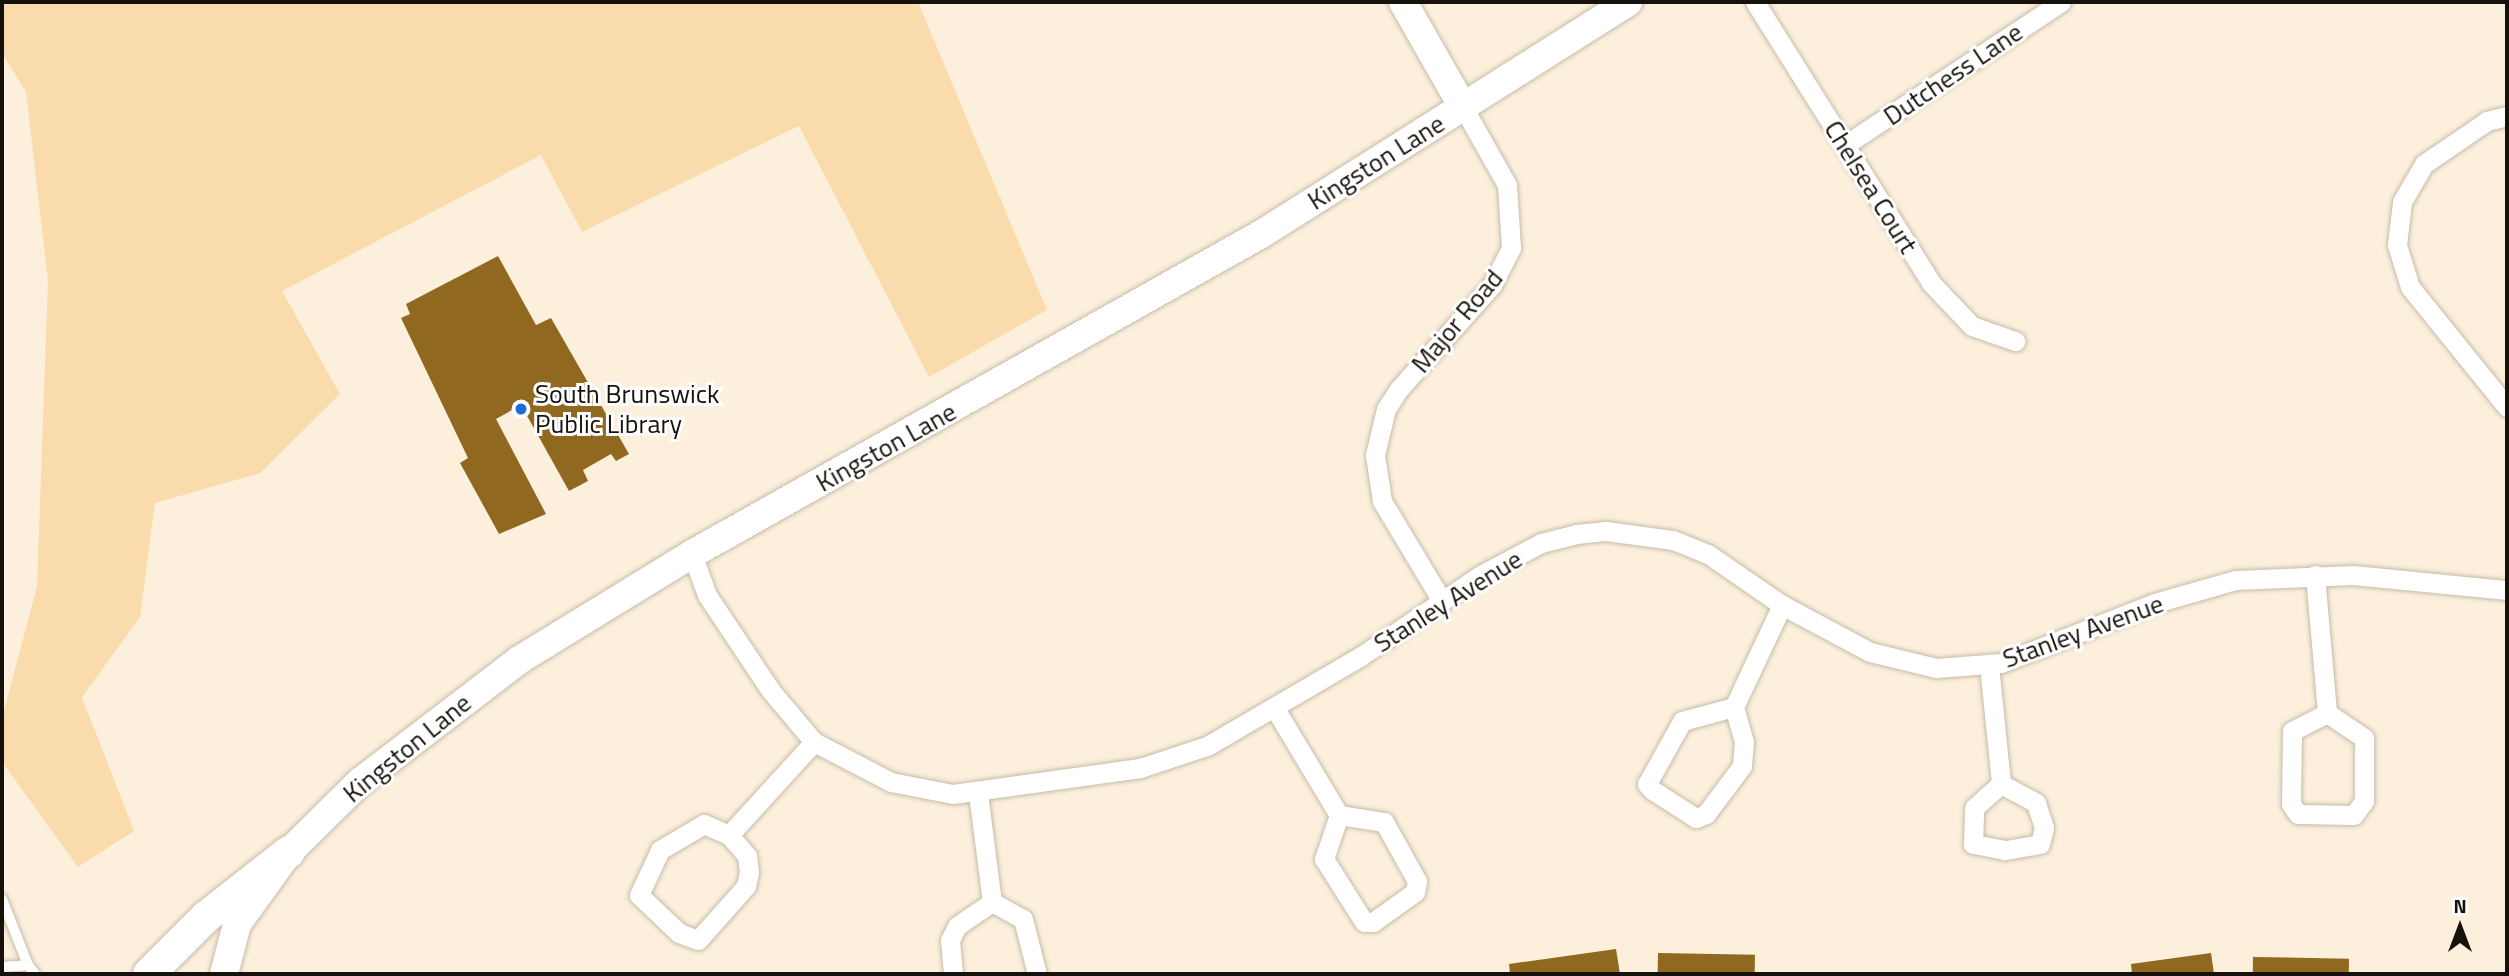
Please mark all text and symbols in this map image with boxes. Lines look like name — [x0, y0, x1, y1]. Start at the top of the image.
street label: Dutchess Lane — [1878, 16, 2028, 132]
street label: Kingston Lane — [1302, 108, 1450, 216]
street label: Chelsea Court — [1818, 115, 1924, 259]
street label: Major Road — [1405, 263, 1509, 379]
place label: South Brunswick Public Library — [535, 378, 719, 440]
street label: Kingston Lane — [811, 396, 961, 498]
marker: South Brunswick Public Library — [513, 401, 529, 417]
street label: Stanley Avenue — [1368, 543, 1528, 659]
street label: Stanley Avenue — [1999, 588, 2167, 674]
street label: Kingston Lane — [337, 687, 477, 809]
text: N — [2453, 891, 2467, 920]
north arrow — [2425, 892, 2495, 962]

